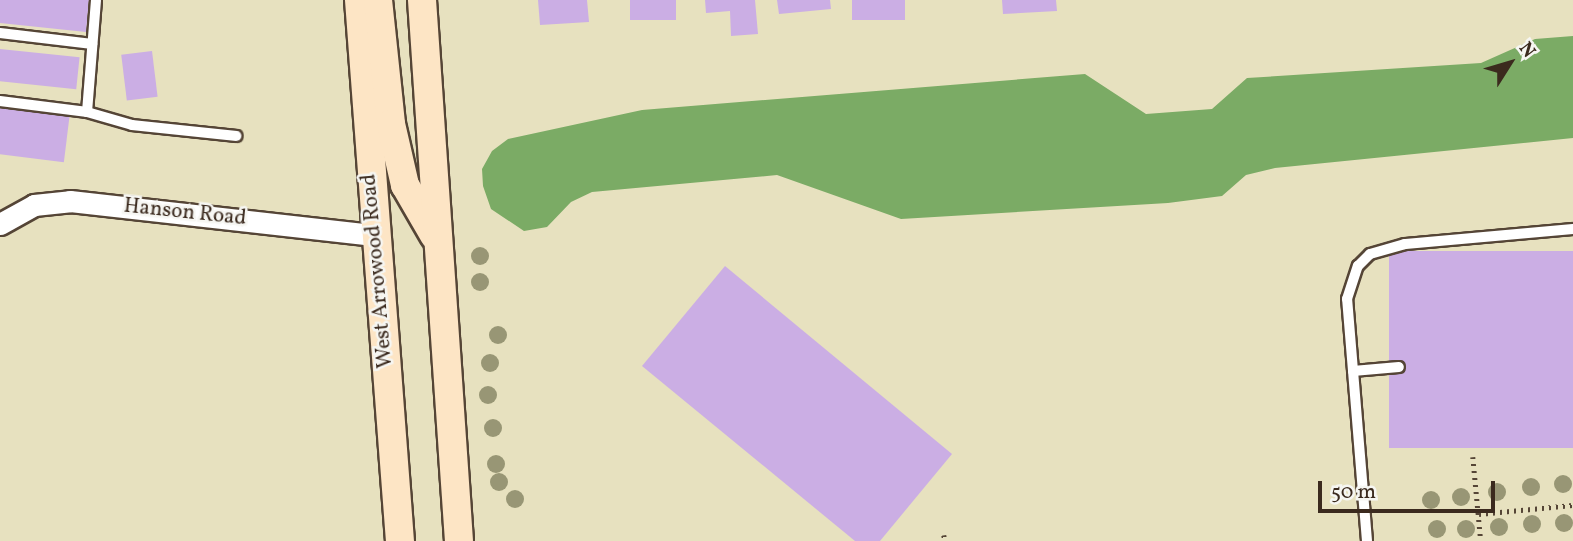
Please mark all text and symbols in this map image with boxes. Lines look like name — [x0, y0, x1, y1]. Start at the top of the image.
north arrow — [1475, 28, 1545, 98]
text: N — [1512, 37, 1541, 64]
street label: West Arrowood Road — [357, 173, 399, 369]
street label: Hanson Road — [122, 194, 248, 232]
scale bar — [1321, 468, 1498, 512]
text: 50 m — [1331, 478, 1376, 507]

